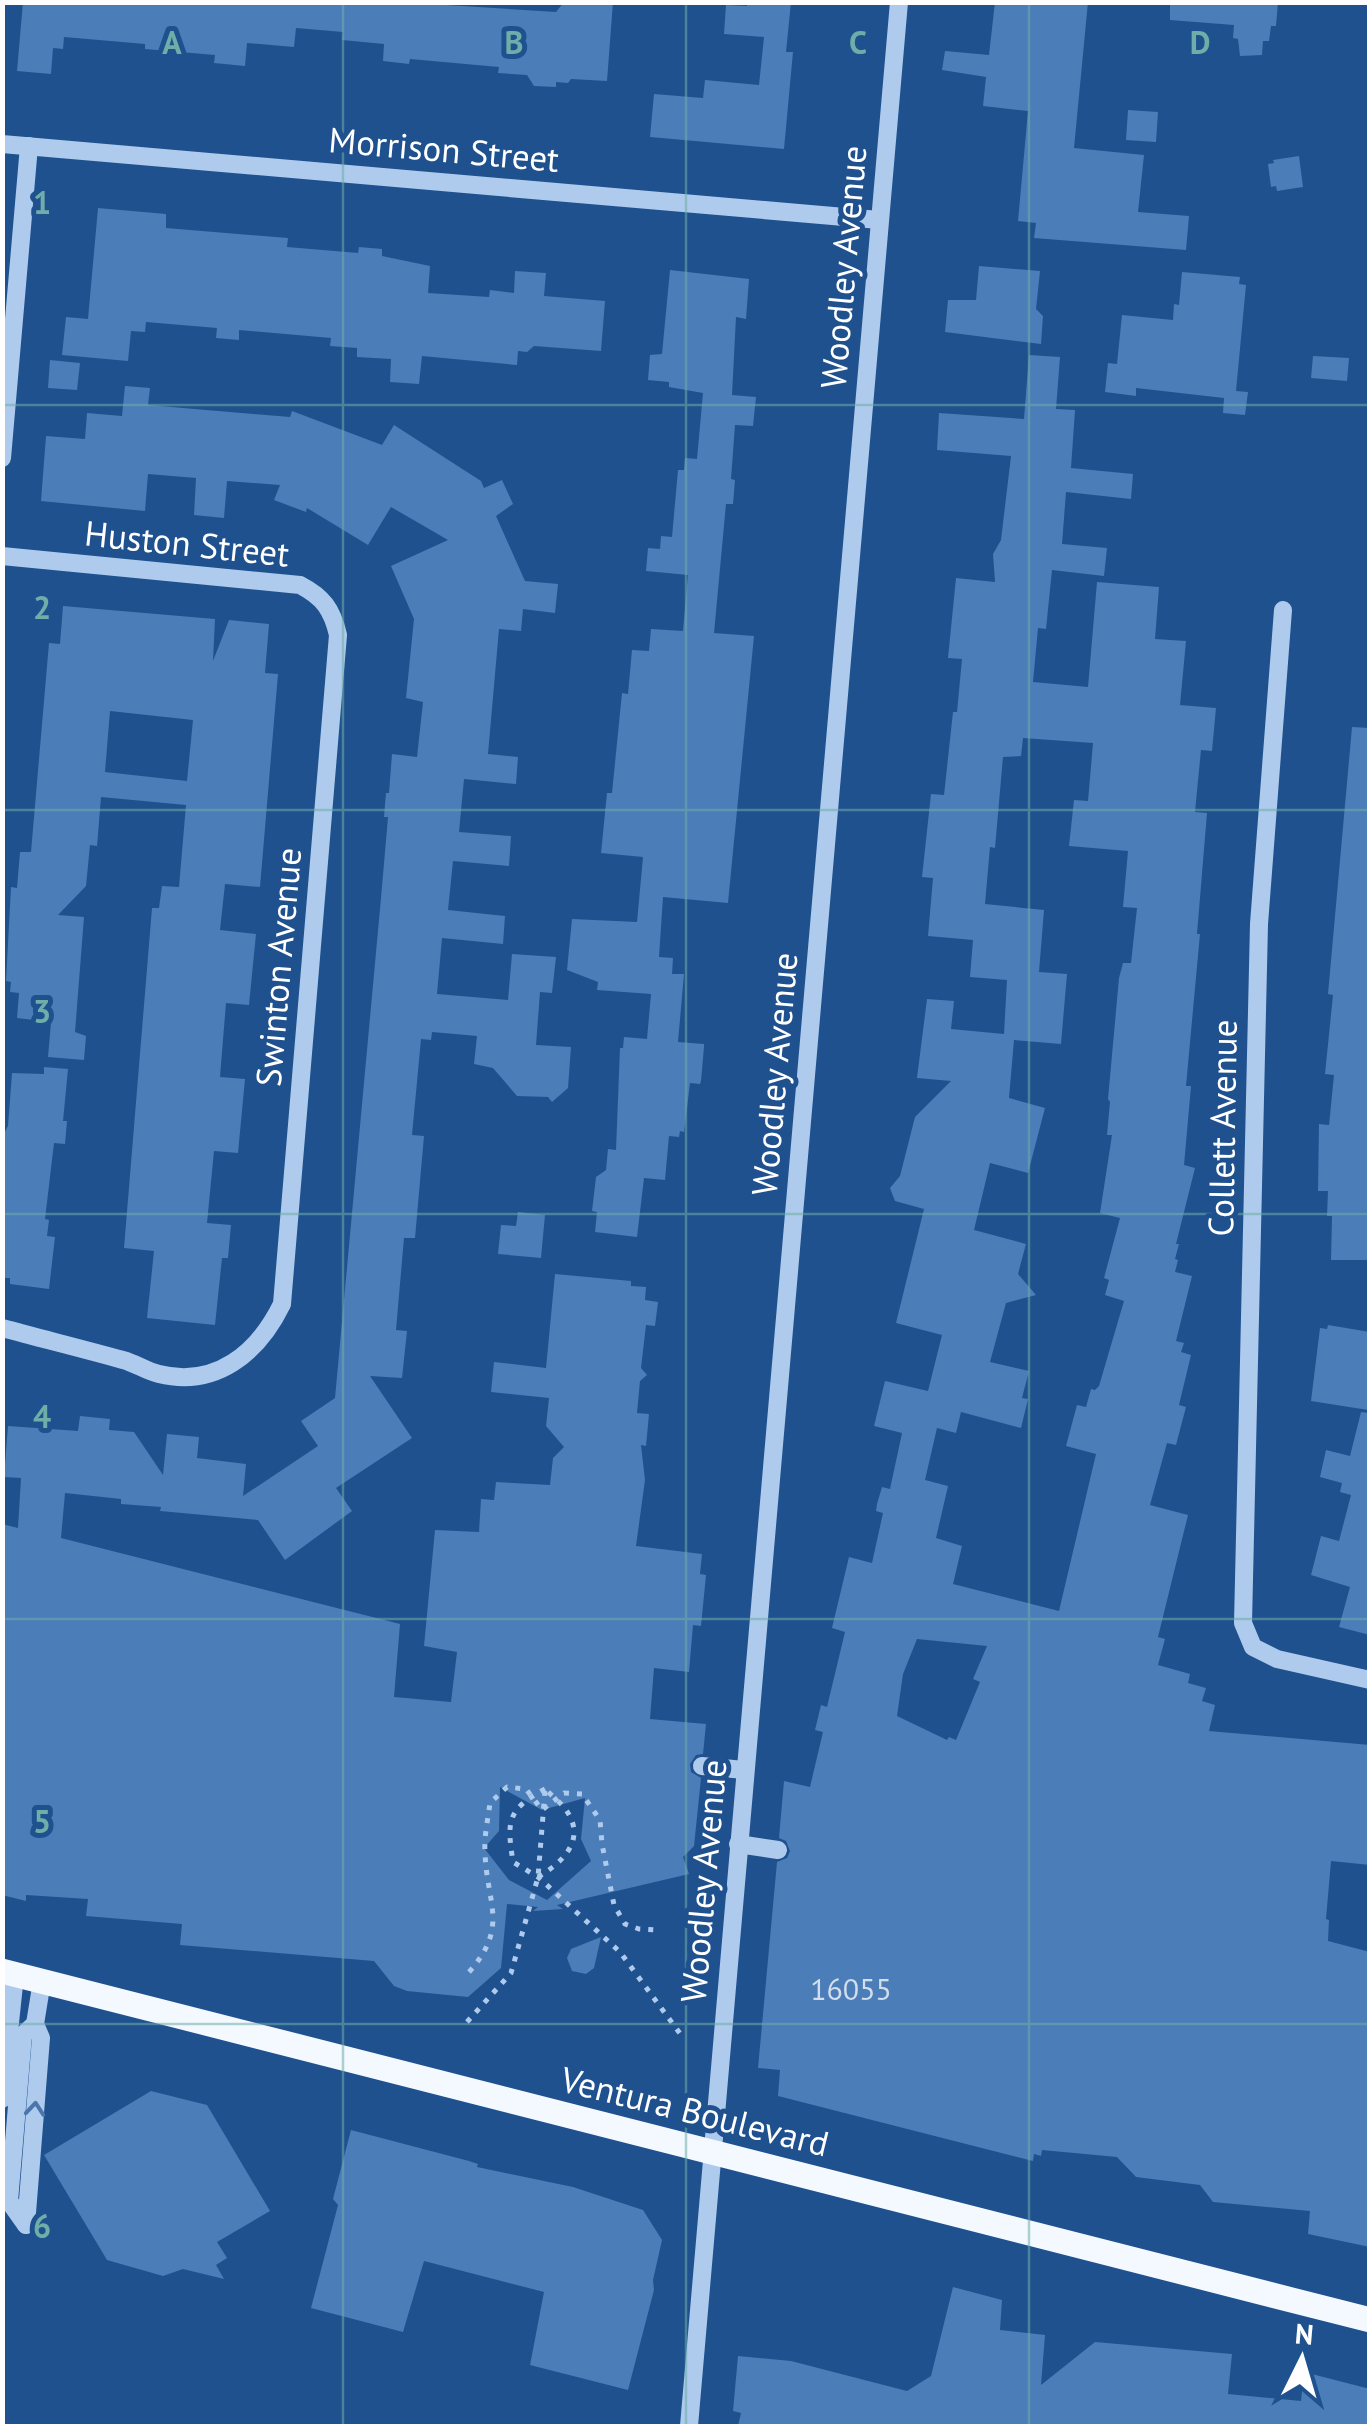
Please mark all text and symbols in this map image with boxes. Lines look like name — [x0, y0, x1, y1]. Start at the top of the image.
text: A — [162, 21, 182, 63]
text: B — [505, 21, 523, 63]
text: C — [849, 21, 867, 63]
text: D — [1190, 21, 1210, 63]
street label: Morrison Street — [327, 116, 561, 182]
street label: Woodley Avenue — [809, 144, 877, 390]
text: 1 — [33, 181, 51, 223]
street label: Huston Street — [83, 509, 292, 577]
text: 2 — [33, 586, 51, 628]
street label: Swinton Avenue — [245, 846, 311, 1088]
street label: Woodley Avenue — [740, 951, 808, 1197]
text: 3 — [33, 990, 51, 1032]
street label: Collett Avenue — [1197, 1019, 1247, 1237]
text: 4 — [33, 1395, 51, 1437]
street label: Woodley Avenue — [669, 1758, 737, 2004]
text: 5 — [33, 1800, 51, 1842]
house number: 16055 — [810, 1969, 892, 2008]
street label: Ventura Boulevard — [555, 2055, 834, 2167]
one-way arrow — [24, 2100, 45, 2116]
text: 6 — [33, 2205, 51, 2247]
north arrow — [1252, 2309, 1352, 2409]
text: N — [1293, 2314, 1315, 2353]

